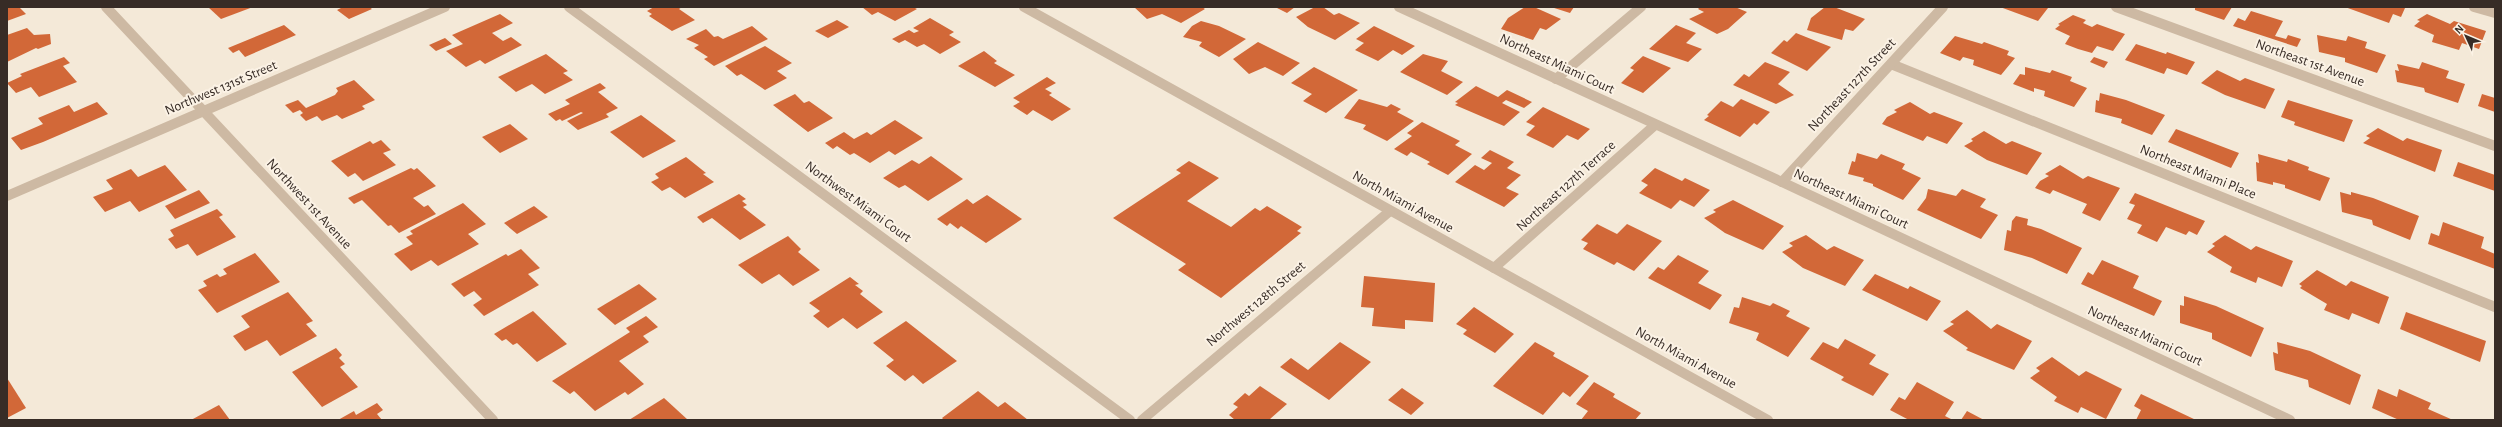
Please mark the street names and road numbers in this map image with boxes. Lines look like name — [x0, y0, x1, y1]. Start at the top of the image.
street label: Northeast Miami Court — [1498, 31, 1617, 97]
street label: Northeast 127th Street — [1806, 36, 1899, 134]
street label: Northeast 1st Avenue — [2254, 37, 2366, 89]
street label: Northwest 131st Street — [163, 58, 279, 118]
street label: Northeast 127th Terrace — [1514, 138, 1618, 234]
street label: Northeast Miami Place — [2138, 142, 2258, 202]
street label: Northwest 1st Avenue — [264, 156, 354, 252]
street label: Northwest Miami Court — [802, 159, 914, 245]
street label: Northeast Miami Court — [1792, 166, 1911, 232]
street label: North Miami Avenue — [1350, 168, 1456, 236]
street label: Northwest 128th Street — [1204, 258, 1309, 349]
street label: Northeast Miami Court — [2086, 303, 2205, 369]
street label: North Miami Avenue — [1633, 324, 1739, 392]

